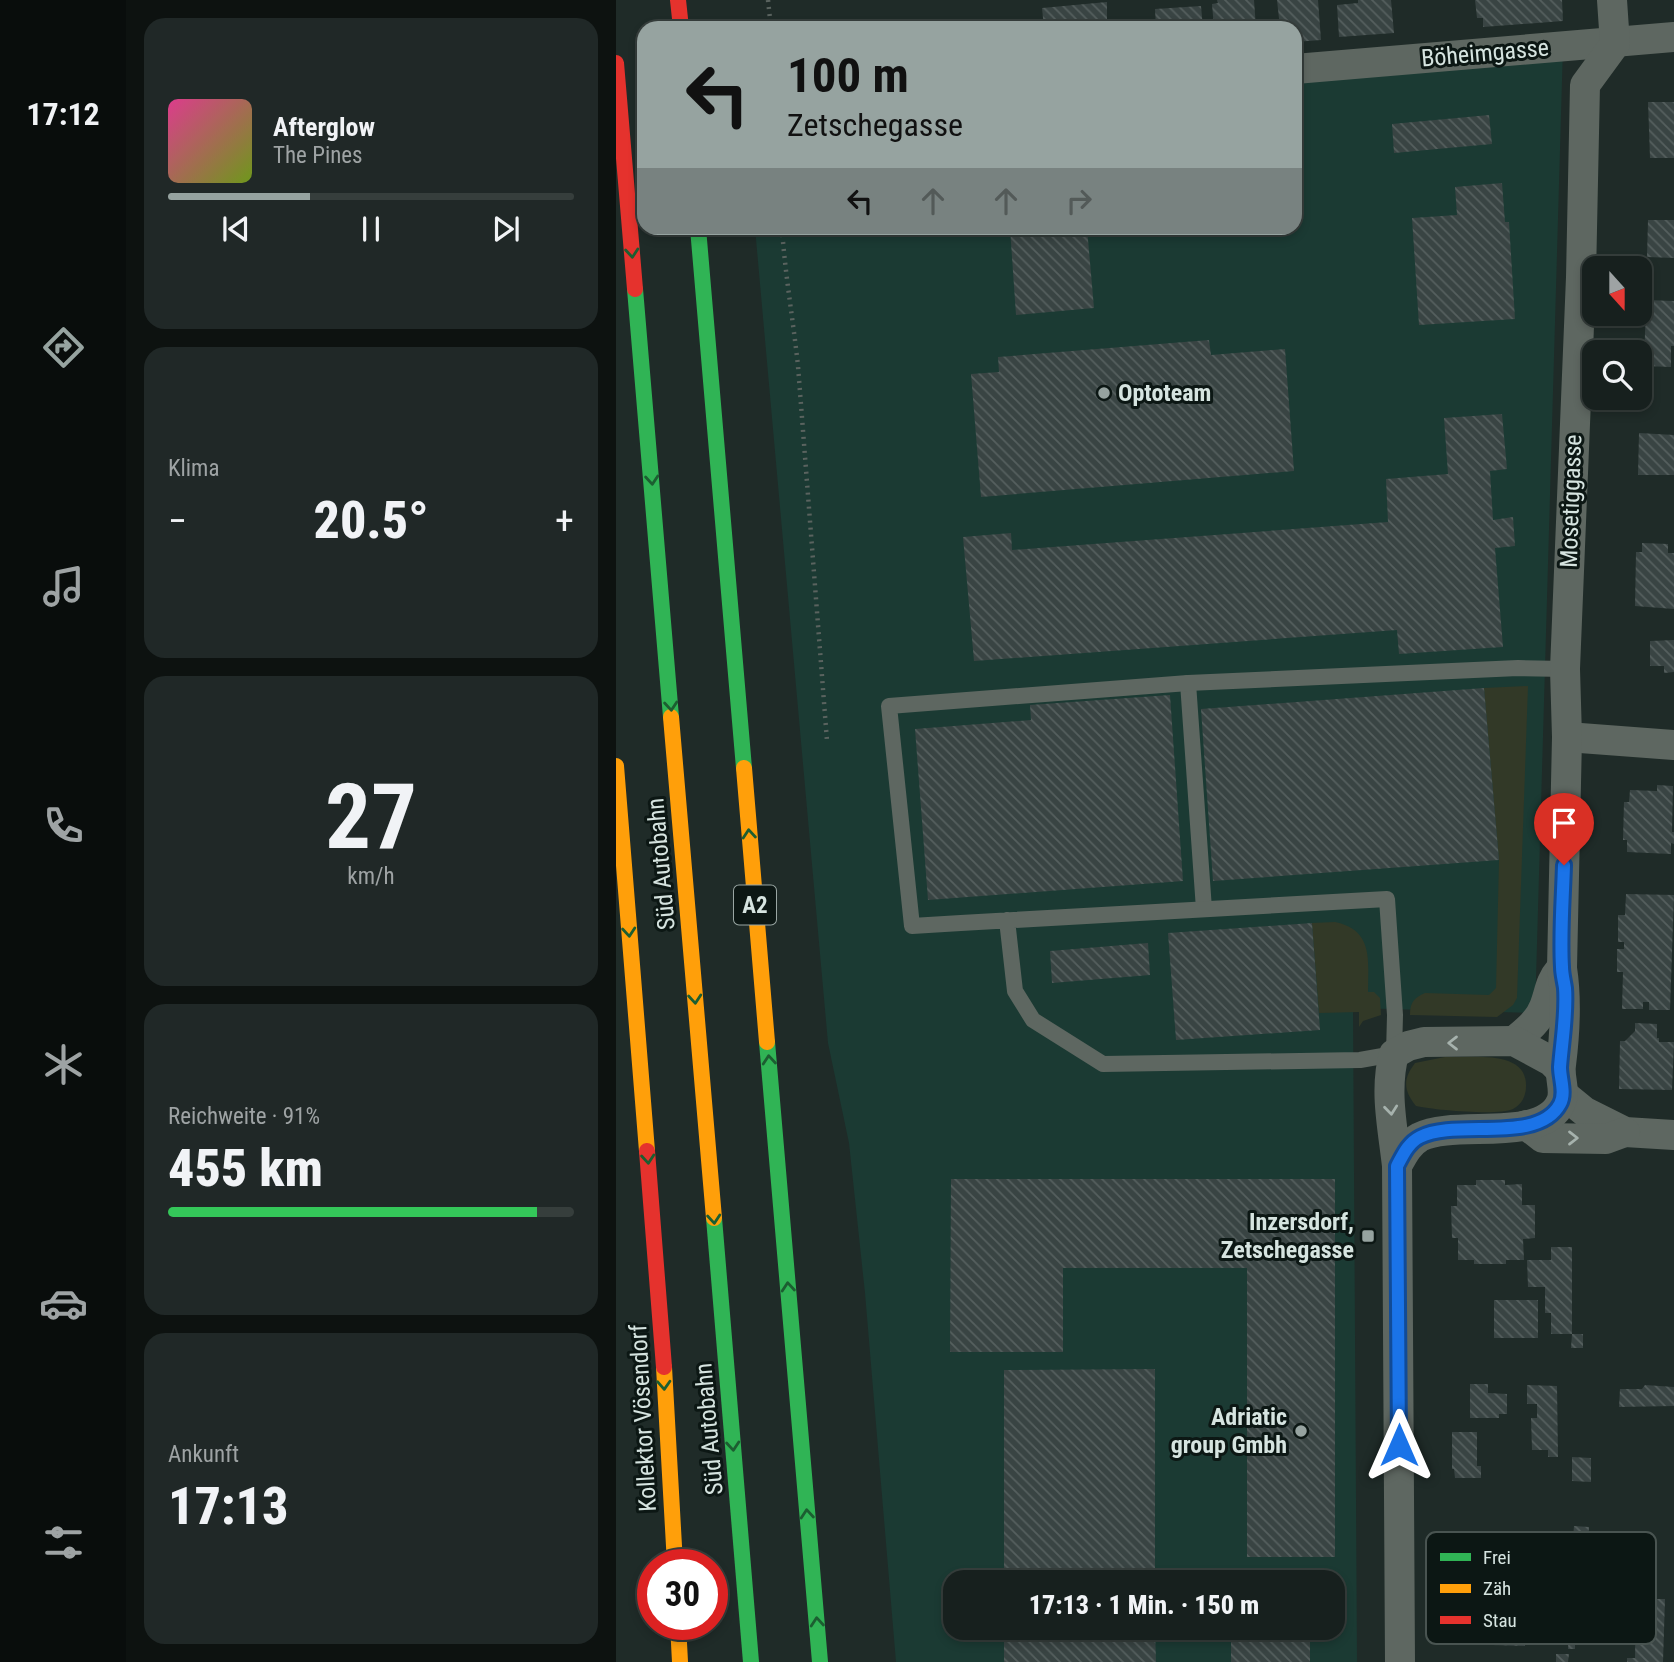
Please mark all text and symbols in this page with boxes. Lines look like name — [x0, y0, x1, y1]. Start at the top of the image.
street label: Böheimgasse — [1420, 33, 1550, 73]
text: 100 m — [787, 47, 909, 104]
icon: left — [672, 49, 763, 140]
text: 17:12 — [26, 95, 100, 133]
text: Zetschegasse — [787, 106, 963, 144]
text: Afterglow — [273, 112, 375, 142]
text: The Pines — [273, 142, 363, 169]
icon: left — [841, 182, 879, 220]
icon: ahead — [914, 182, 952, 220]
icon: ahead — [987, 182, 1025, 220]
icon: right — [1060, 182, 1098, 220]
icon: previous — [217, 210, 255, 248]
icon: pause — [352, 210, 390, 248]
icon: next — [487, 210, 525, 248]
one-way arrow — [624, 248, 639, 259]
north arrow — [1582, 256, 1652, 326]
map controls — [1582, 256, 1652, 410]
icon: directions — [39, 323, 88, 372]
button: search — [1582, 340, 1652, 410]
place label: Optoteam — [1118, 379, 1211, 407]
marker: Optoteam — [1096, 385, 1112, 401]
street label: Mosetiggasse — [1555, 434, 1587, 568]
text: Klima — [168, 455, 219, 482]
one-way arrow — [644, 474, 659, 485]
text: 20.5° — [313, 490, 429, 551]
text: − — [168, 499, 187, 543]
text: + — [555, 499, 574, 543]
icon: music — [39, 562, 88, 611]
one-way arrow — [663, 701, 678, 712]
text: 27 — [325, 764, 417, 870]
pin — [1534, 793, 1594, 865]
street label: Süd Autobahn — [641, 797, 681, 931]
icon: phone — [39, 801, 88, 850]
icon: arrive — [1545, 804, 1583, 842]
one-way arrow — [742, 828, 757, 839]
text: km/h — [347, 863, 395, 890]
road number: A2 — [734, 885, 776, 924]
one-way arrow — [621, 927, 636, 938]
one-way arrow — [687, 993, 702, 1004]
one-way arrow — [1447, 1035, 1457, 1051]
icon: climate — [39, 1040, 88, 1089]
one-way arrow — [762, 1055, 777, 1066]
text: Reichweite · 91% — [168, 1103, 320, 1130]
one-way arrow — [1383, 1104, 1398, 1116]
one-way arrow — [1569, 1130, 1579, 1146]
text: 455 km — [168, 1138, 323, 1199]
one-way arrow — [640, 1153, 655, 1164]
place label: Inzersdorf, Zetschegasse — [1221, 1208, 1354, 1264]
one-way arrow — [706, 1214, 721, 1225]
marker: Inzersdorf, Zetschegasse — [1360, 1228, 1376, 1244]
icon: car — [39, 1279, 88, 1328]
one-way arrow — [781, 1281, 796, 1292]
street label: Kollektor Vösendorf — [624, 1323, 662, 1512]
street label: Süd Autobahn — [689, 1362, 729, 1496]
one-way arrow — [657, 1380, 672, 1391]
place label: Adriatic group Gmbh — [1171, 1403, 1287, 1459]
position arrow — [1362, 1408, 1436, 1482]
marker: Adriatic group Gmbh — [1293, 1423, 1309, 1439]
text: Ankunft — [168, 1441, 239, 1468]
one-way arrow — [725, 1441, 740, 1452]
text: 17:13 — [168, 1476, 288, 1537]
one-way arrow — [800, 1508, 815, 1519]
icon: filters — [39, 1518, 88, 1567]
legend — [1426, 1532, 1656, 1644]
text: Frei — [1483, 1546, 1511, 1569]
speed limit sign: 30 — [637, 1549, 728, 1640]
text: Zäh — [1483, 1577, 1511, 1600]
text: 17:13 · 1 Min. · 150 m — [1029, 1590, 1259, 1620]
text: Stau — [1483, 1609, 1517, 1632]
one-way arrow — [809, 1616, 824, 1628]

